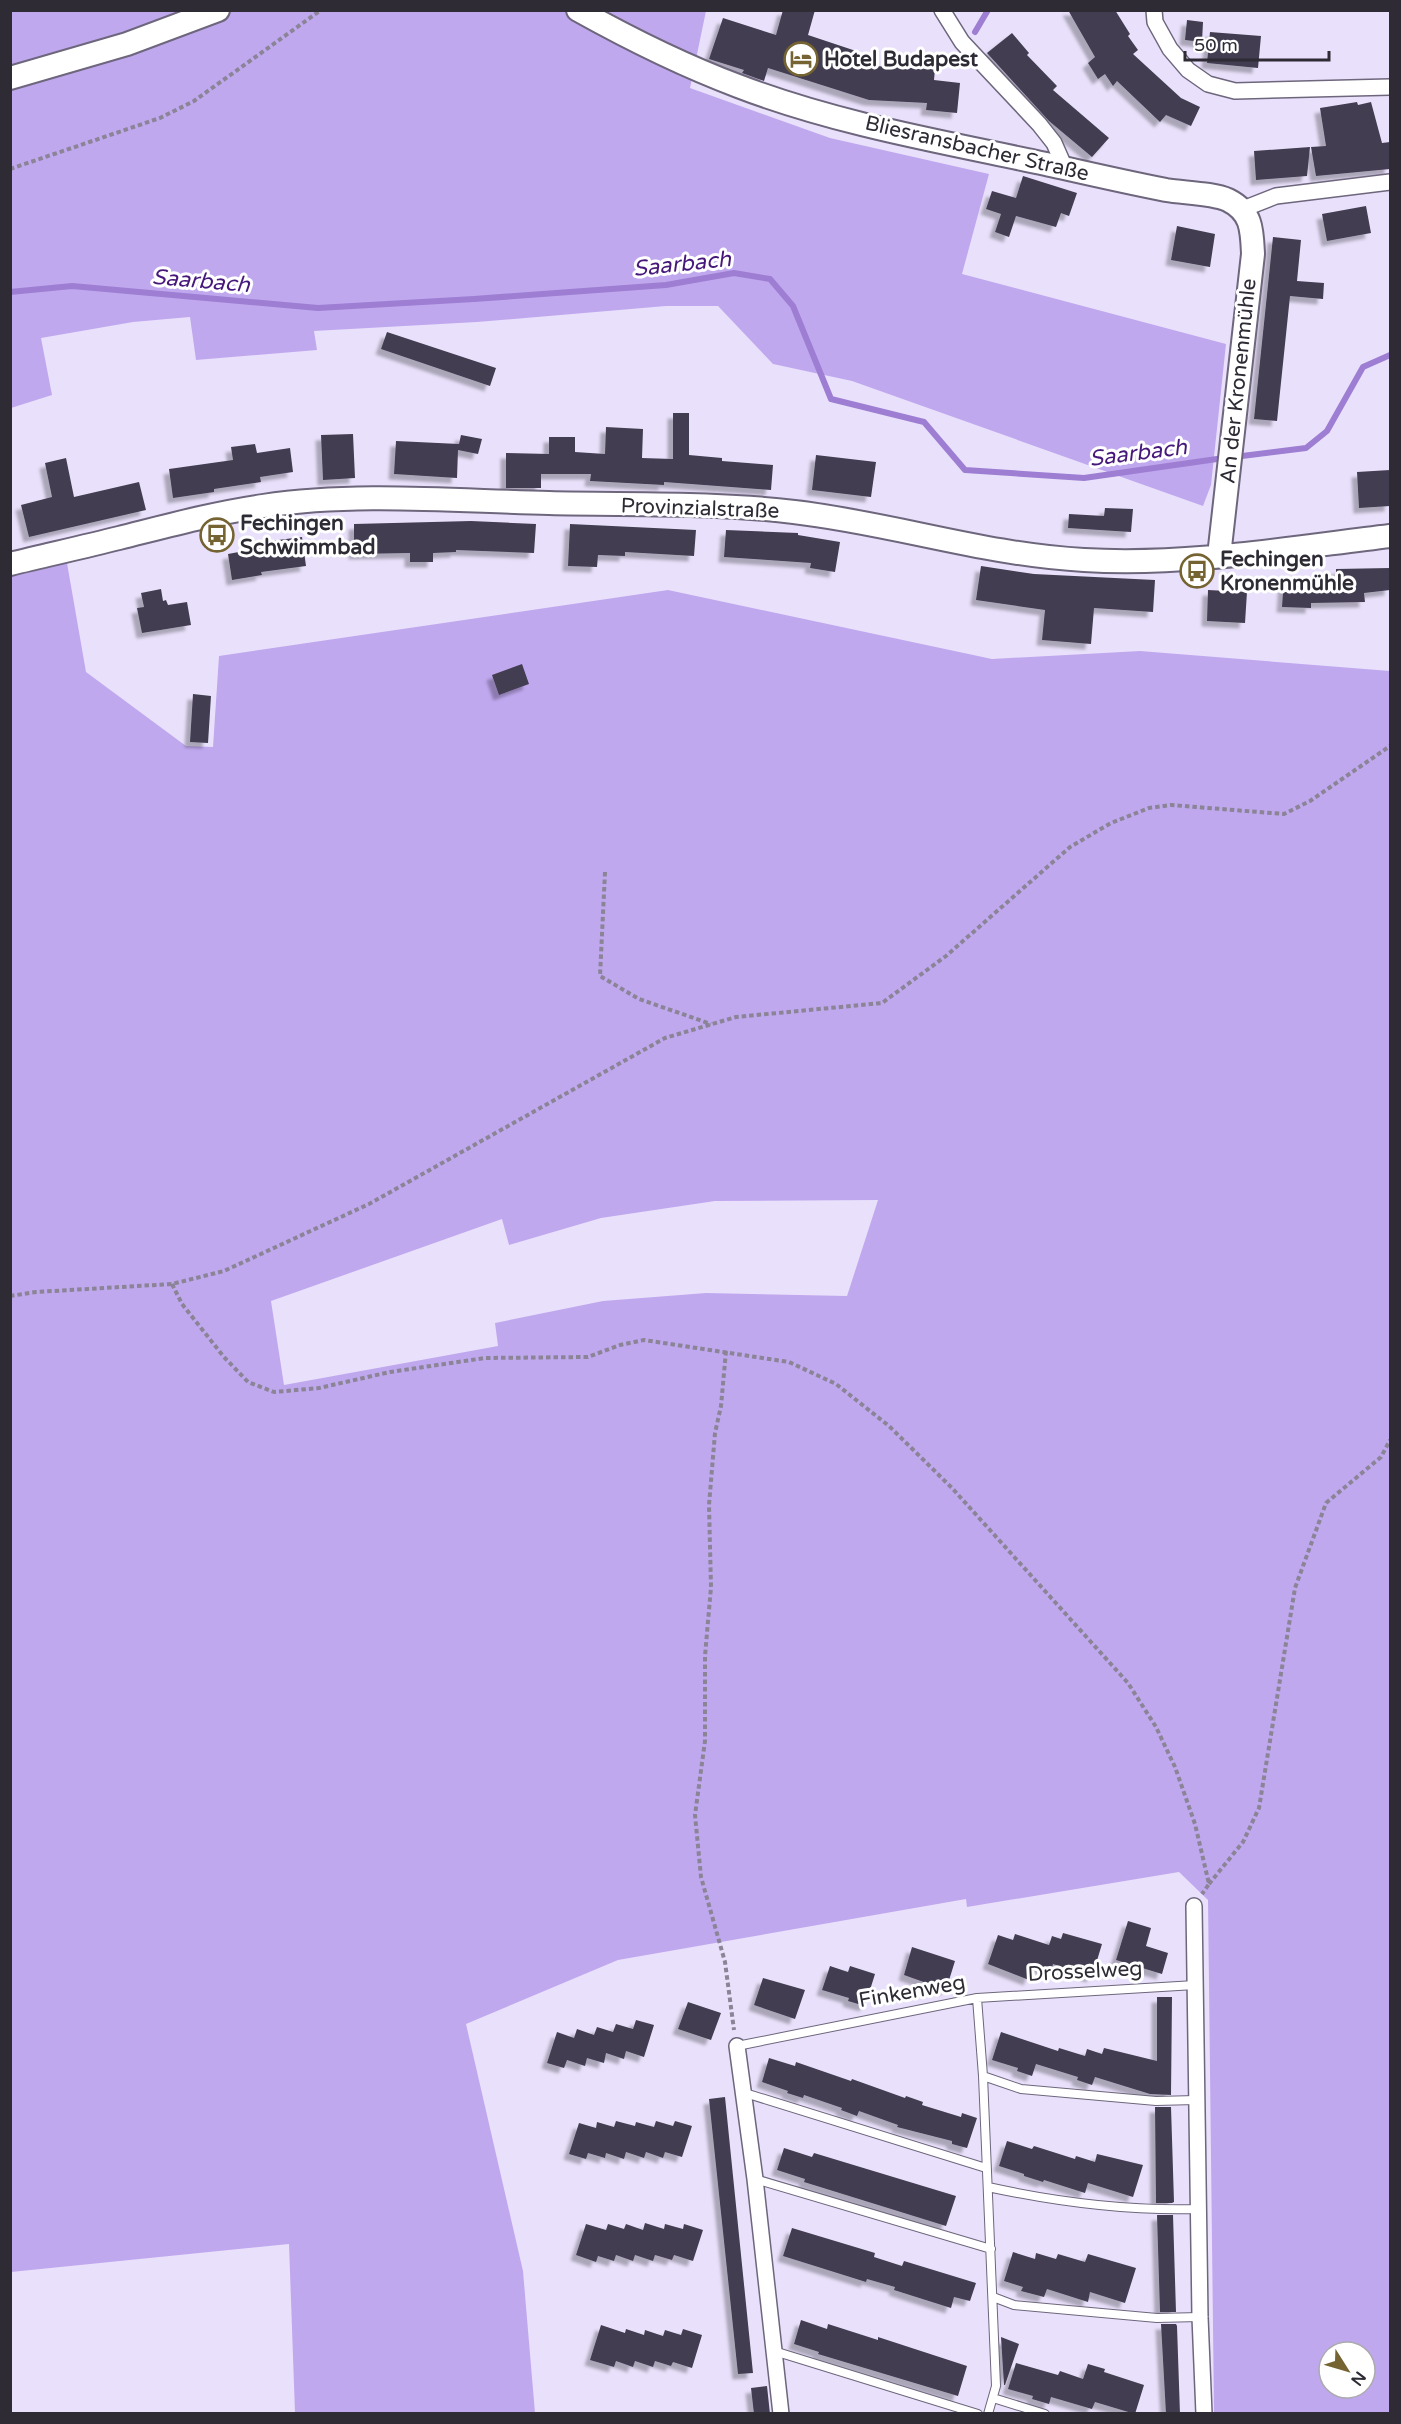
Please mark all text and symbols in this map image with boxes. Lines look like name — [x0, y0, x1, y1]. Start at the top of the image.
scale bar — [1185, 24, 1329, 62]
text: 50 m — [1194, 34, 1238, 56]
hotel icon: Hotel Budapest — [783, 41, 819, 77]
place label: Hotel Budapest — [824, 47, 978, 72]
street label: Bliesransbacher Straße — [863, 111, 1091, 186]
water label: Saarbach — [632, 246, 733, 282]
water label: Saarbach — [151, 264, 251, 298]
street label: An der Kronenmühle — [1215, 277, 1262, 485]
water label: Saarbach — [1088, 434, 1189, 472]
street label: Provinzialstraße — [620, 493, 780, 524]
place label: Fechingen Schwimmbad — [240, 511, 375, 560]
bus stop icon: Fechingen Schwimmbad — [199, 517, 235, 553]
place label: Fechingen Kronenmühle — [1220, 547, 1354, 596]
bus stop icon: Fechingen Kronenmühle — [1179, 553, 1215, 589]
street label: Drosselweg — [1027, 1956, 1143, 1987]
street label: Finkenweg — [857, 1970, 967, 2013]
north arrow — [1317, 2340, 1377, 2400]
text: N — [1346, 2367, 1370, 2390]

